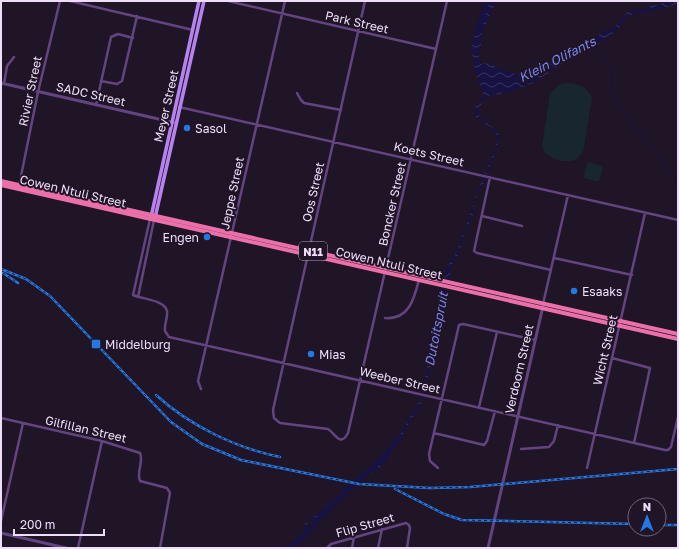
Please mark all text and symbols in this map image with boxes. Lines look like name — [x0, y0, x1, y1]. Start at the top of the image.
street label: Park Street — [324, 7, 390, 37]
water label: Klein Olifants — [516, 32, 599, 85]
street label: Rivier Street — [15, 54, 45, 128]
street label: Meyer Street — [150, 68, 182, 144]
street label: SADC Street — [55, 79, 127, 109]
place label: Sasol — [195, 121, 227, 136]
marker: Sasol — [182, 123, 192, 133]
street label: Koets Street — [392, 139, 466, 169]
street label: Jeppe Street — [217, 155, 247, 231]
street label: Oos Street — [299, 160, 327, 223]
street label: Boncker Street — [375, 160, 409, 248]
street label: Cowen Ntuli Street — [18, 171, 128, 211]
place label: Engen — [163, 230, 199, 245]
marker: Engen — [202, 232, 212, 242]
road number: N11 — [299, 242, 327, 260]
street label: Cowen Ntuli Street — [334, 243, 444, 283]
place label: Esaaks — [582, 284, 622, 299]
marker: Esaaks — [569, 286, 579, 296]
water label: Dutoitspruit — [421, 289, 451, 367]
street label: Wicht Street — [590, 313, 620, 387]
street label: Verdoorn Street — [501, 323, 537, 415]
place label: Middelburg — [105, 337, 171, 352]
marker: Middelburg — [90, 338, 102, 350]
place label: Mias — [319, 347, 346, 362]
marker: Mias — [306, 349, 316, 359]
street label: Weeber Street — [358, 363, 442, 397]
street label: Gilfillan Street — [44, 412, 128, 446]
north arrow — [627, 497, 667, 537]
text: N — [643, 500, 651, 513]
street label: Flip Street — [334, 509, 396, 540]
scale bar — [14, 511, 104, 537]
text: 200 m — [20, 517, 55, 532]

